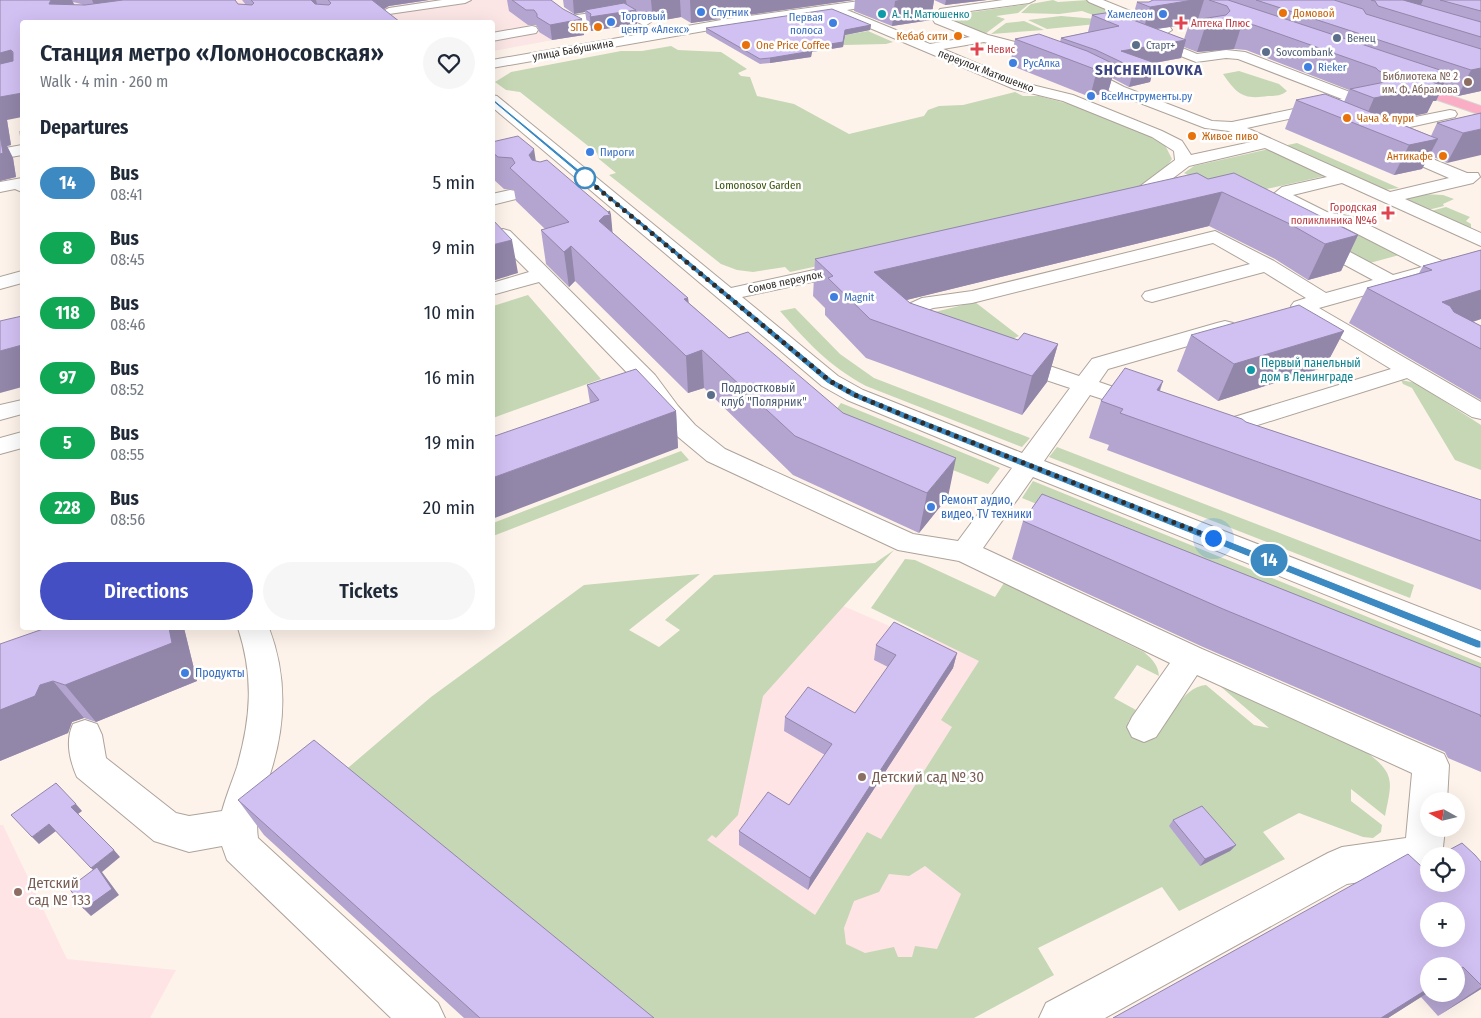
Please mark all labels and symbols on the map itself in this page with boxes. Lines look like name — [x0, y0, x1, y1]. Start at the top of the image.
marker: Спутник — [695, 6, 707, 18]
place label: Спутник — [711, 6, 749, 19]
marker: Домовой — [1277, 7, 1289, 19]
place label: Домовой — [1292, 7, 1335, 20]
marker: А. Н. Матюшенко — [876, 8, 888, 20]
place label: А. Н. Матюшенко — [892, 8, 970, 21]
place label: Хамелеон — [1108, 8, 1153, 21]
marker: Хамелеон — [1157, 8, 1169, 20]
place label: Торговый центр «Алекс» — [621, 10, 689, 36]
place label: Первая полоса — [789, 11, 823, 37]
marker: Торговый центр «Алекс» — [605, 16, 617, 28]
marker: Первая полоса — [827, 17, 839, 29]
marker: Аптека Плюс — [1175, 17, 1187, 29]
place label: Аптека Плюс — [1191, 17, 1250, 30]
place label: SПБ — [570, 21, 588, 34]
marker: SПБ — [592, 21, 604, 33]
place label: Кебаб сити — [897, 30, 948, 43]
marker: Кебаб сити — [952, 30, 964, 42]
marker: Венец — [1331, 32, 1343, 44]
place label: Венец — [1347, 32, 1376, 45]
street label: улица Бабушкина — [531, 36, 615, 64]
marker: One Price Coffee — [740, 39, 752, 51]
place label: One Price Coffee — [756, 39, 830, 52]
marker: Старт+ — [1130, 39, 1142, 51]
place label: Старт+ — [1146, 39, 1175, 52]
marker: Невис — [971, 43, 983, 55]
place label: Невис — [987, 43, 1016, 56]
marker: Sovcombank — [1260, 46, 1272, 58]
place label: Sovcombank — [1276, 46, 1334, 59]
street label: переулок Матюшенко — [936, 47, 1036, 95]
marker: РусАлка — [1007, 57, 1019, 69]
place label: РусАлка — [1023, 57, 1060, 70]
district label: SHCHEMILOVKA — [1095, 61, 1203, 79]
marker: Rieker — [1302, 61, 1314, 73]
place label: Rieker — [1318, 61, 1347, 74]
place label: Библиотека № 2 им. Ф. Абрамова — [1382, 70, 1458, 96]
marker: Библиотека № 2 им. Ф. Абрамова — [1462, 76, 1474, 88]
marker: ВсеИнструменты.ру — [1085, 90, 1097, 102]
place label: ВсеИнструменты.ру — [1101, 90, 1192, 103]
marker: Чача & пури — [1341, 112, 1353, 124]
place label: Чача & пури — [1357, 112, 1414, 125]
marker: Живое пиво — [1186, 130, 1198, 142]
place label: Живое пиво — [1202, 130, 1259, 143]
marker: Пироги — [584, 146, 596, 158]
place label: Пироги — [600, 146, 634, 159]
place label: Антикафе — [1387, 150, 1433, 163]
marker: Антикафе — [1437, 150, 1449, 162]
unlabelled marker — [574, 167, 596, 189]
park label: Lomonosov Garden — [715, 179, 801, 192]
place label: Городская поликлиника №46 — [1291, 201, 1378, 227]
marker: Городская поликлиника №46 — [1381, 206, 1395, 220]
street label: Сомов переулок — [747, 268, 824, 296]
marker: Magnit — [828, 291, 840, 303]
place label: Magnit — [844, 291, 875, 304]
place label: Первый панельный дом в Ленинграде — [1261, 356, 1361, 384]
marker: Первый панельный дом в Ленинграде — [1245, 364, 1257, 376]
place label: Подростковый клуб "Полярник" — [721, 381, 807, 409]
marker: Подростковый клуб "Полярник" — [705, 389, 717, 401]
place label: Ремонт аудио, видео, TV техники — [941, 493, 1032, 521]
marker: Ремонт аудио, видео, TV техники — [925, 501, 937, 513]
your location — [1201, 526, 1226, 551]
line badge: 14 — [1246, 544, 1292, 576]
place label: Продукты — [195, 666, 245, 680]
marker: Продукты — [179, 667, 191, 679]
place label: Детский сад № 30 — [871, 768, 984, 786]
marker: Детский сад № 30 — [856, 771, 868, 783]
north arrow — [1420, 792, 1465, 838]
place label: Детский сад № 133 — [27, 874, 91, 909]
marker: Детский сад № 133 — [12, 886, 24, 898]

